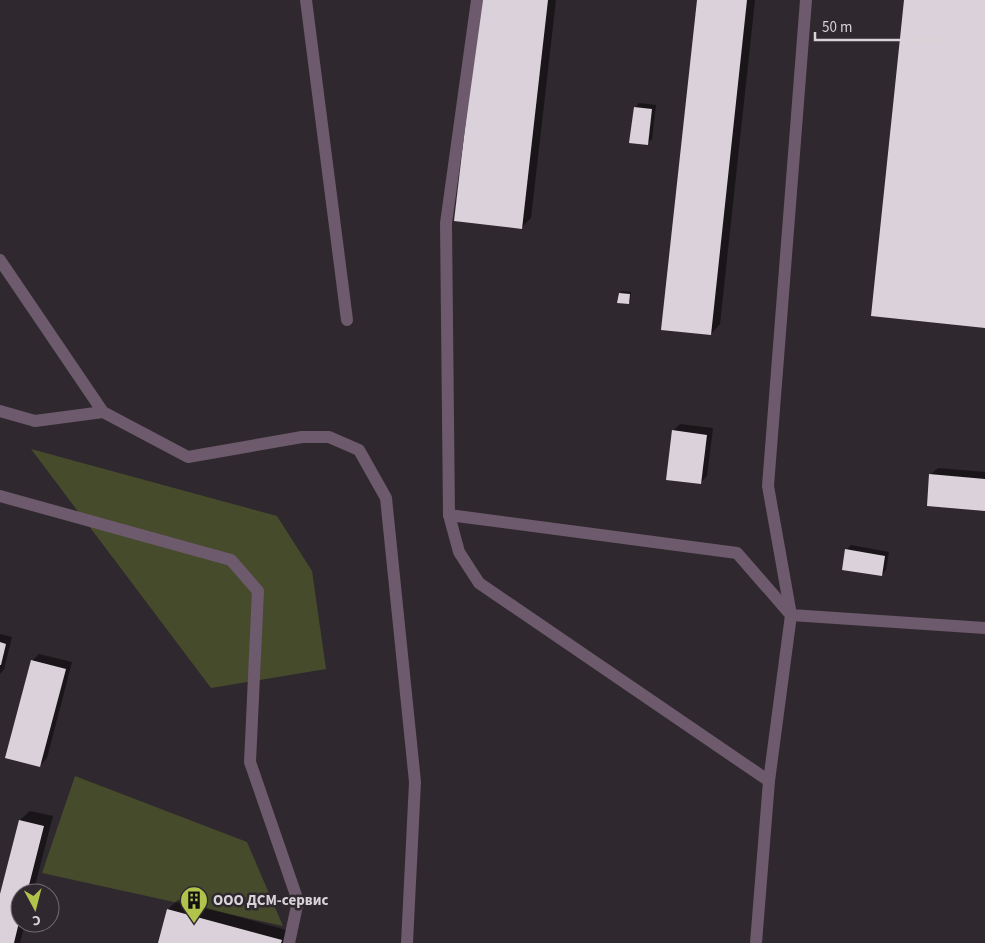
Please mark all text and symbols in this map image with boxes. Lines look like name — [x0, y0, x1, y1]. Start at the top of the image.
scale bar — [815, 10, 954, 42]
text: 50 m — [822, 17, 852, 38]
north arrow — [10, 883, 60, 933]
building icon: ООО ДСМ-сервис — [179, 885, 209, 924]
place label: ООО ДСМ-сервис — [213, 890, 328, 911]
text: С — [31, 909, 42, 930]

